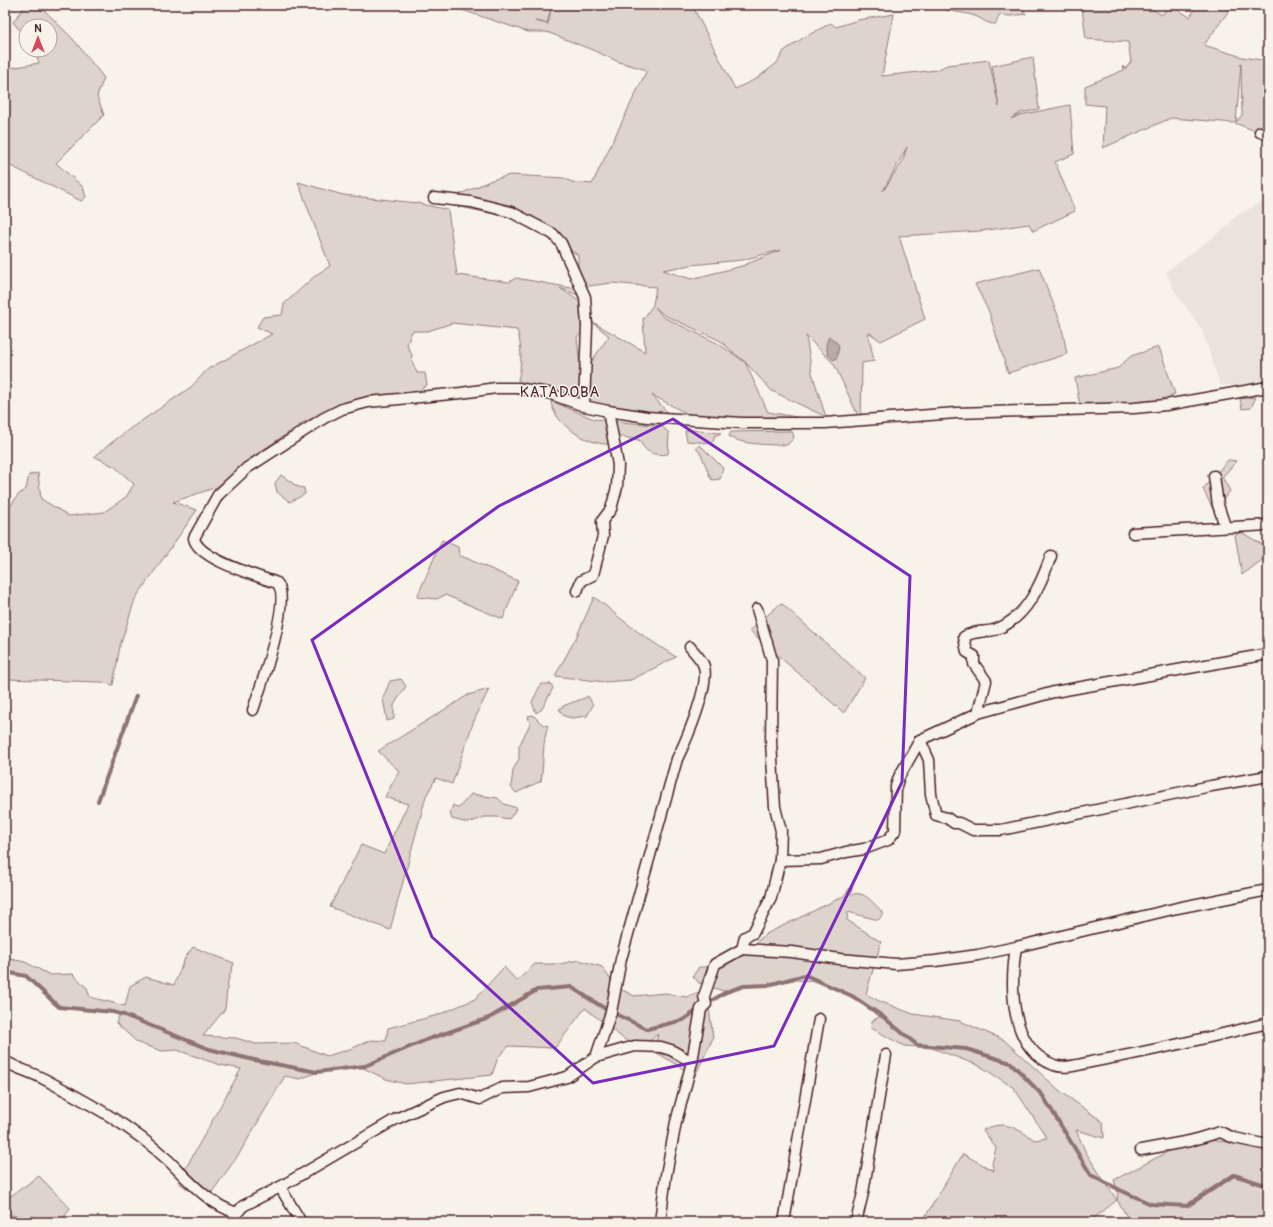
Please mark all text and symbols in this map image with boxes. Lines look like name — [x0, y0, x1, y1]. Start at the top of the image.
north arrow — [18, 18, 58, 58]
text: N — [34, 22, 42, 35]
district label: KATADOBA — [520, 383, 600, 402]

